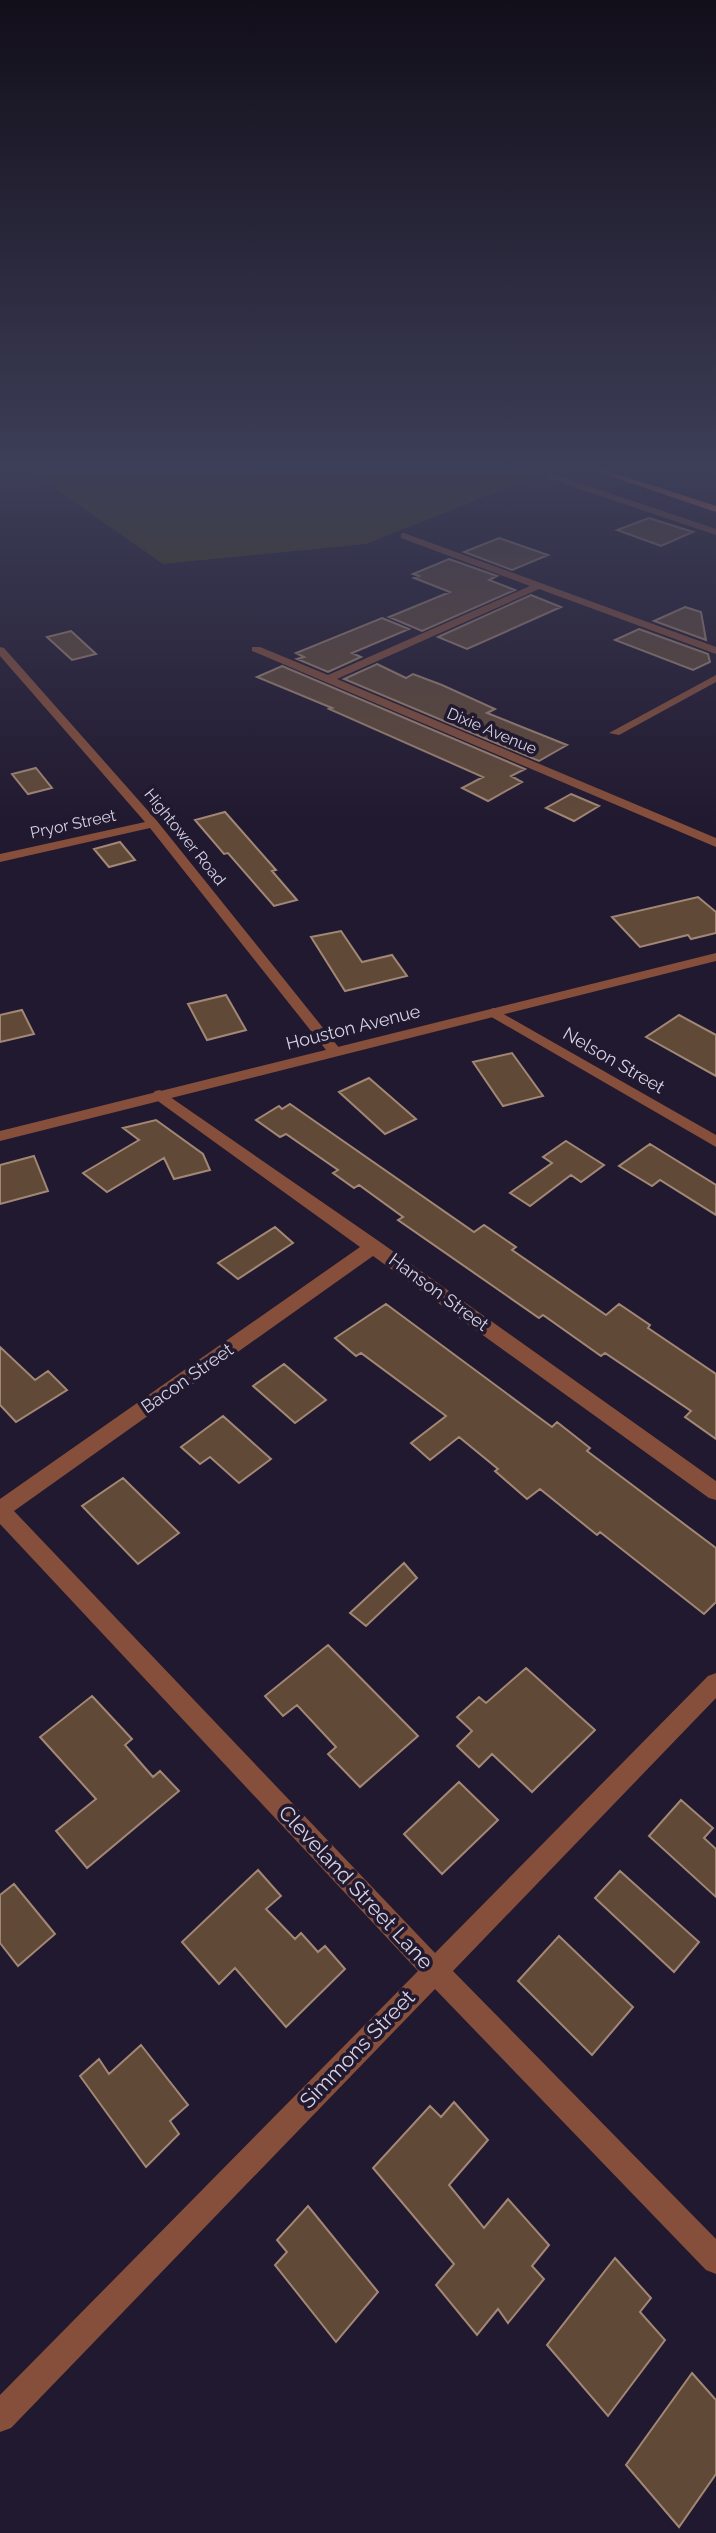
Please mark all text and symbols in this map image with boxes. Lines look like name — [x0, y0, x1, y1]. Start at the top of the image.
street label: Dixie Avenue — [444, 704, 540, 758]
street label: Hightower Road — [140, 785, 230, 889]
street label: Pryor Street — [28, 806, 118, 842]
street label: Houston Avenue — [284, 1000, 423, 1054]
street label: Nelson Street — [560, 1023, 668, 1097]
street label: Hanson Street — [385, 1249, 493, 1335]
street label: Bacon Street — [137, 1339, 237, 1417]
street label: Cleveland Street Lane — [274, 1800, 438, 1974]
street label: Simmons Street — [294, 1985, 420, 2113]

